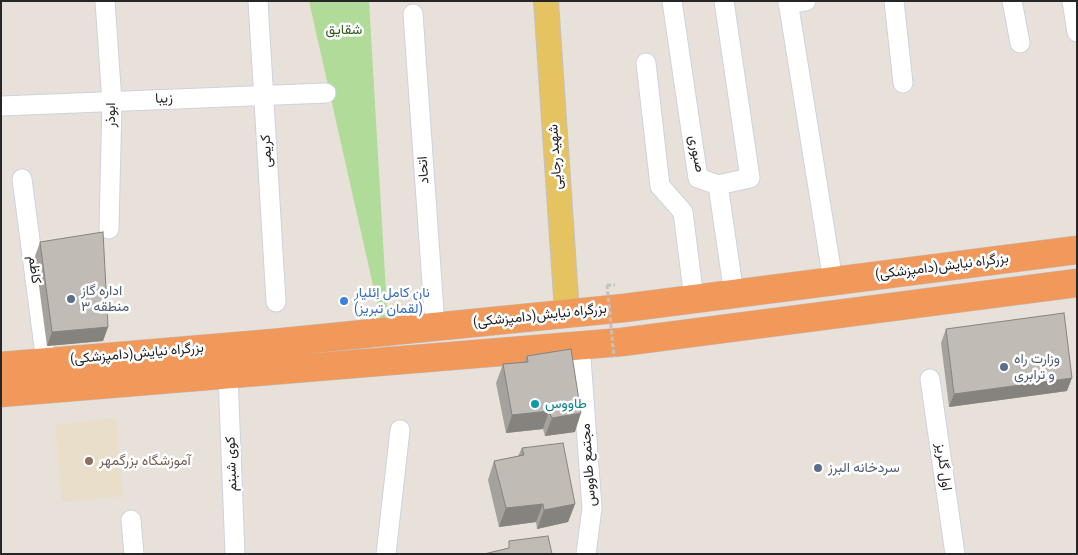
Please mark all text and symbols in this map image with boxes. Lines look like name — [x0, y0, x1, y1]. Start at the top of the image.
park label: شقایق — [326, 22, 362, 38]
street label: زیبا — [155, 90, 173, 108]
street label: ابوذر — [103, 102, 119, 128]
street label: شهید رجایی — [545, 124, 567, 190]
street label: کریمی — [258, 134, 276, 168]
street label: صبوری — [684, 134, 708, 174]
street label: اتحاد — [415, 156, 433, 184]
street label: بزرگراه نیایش(دامپزشکی) — [874, 250, 1010, 284]
street label: کاظم — [24, 255, 44, 285]
place label: اداره گاز منطقه ۳ — [81, 283, 129, 316]
place label: نان کامل اِئلیار (لقمان تبریز) — [354, 285, 430, 318]
marker: اداره گاز منطقه ۳ — [65, 293, 77, 305]
marker: نان کامل اِئلیار (لقمان تبریز) — [338, 295, 350, 307]
street label: بزرگراه نیایش(دامپزشکی) — [472, 301, 608, 331]
street label: بزرگراه نیایش(دامپزشکی) — [69, 340, 205, 368]
place label: وزارت راه و ترابری — [1014, 351, 1060, 384]
marker: وزارت راه و ترابری — [998, 361, 1010, 373]
place label: طاووس — [545, 396, 587, 412]
marker: طاووس — [529, 398, 541, 410]
street label: مجتمع طاووس — [578, 423, 600, 507]
street label: کوی شبنم — [223, 436, 241, 492]
street label: اول گلریز — [931, 442, 955, 492]
place label: آموزشگاه بزرگمهر — [99, 453, 191, 469]
marker: آموزشگاه بزرگمهر — [83, 455, 95, 467]
place label: سردخانه البرز — [828, 460, 900, 476]
marker: سردخانه البرز — [812, 462, 824, 474]

